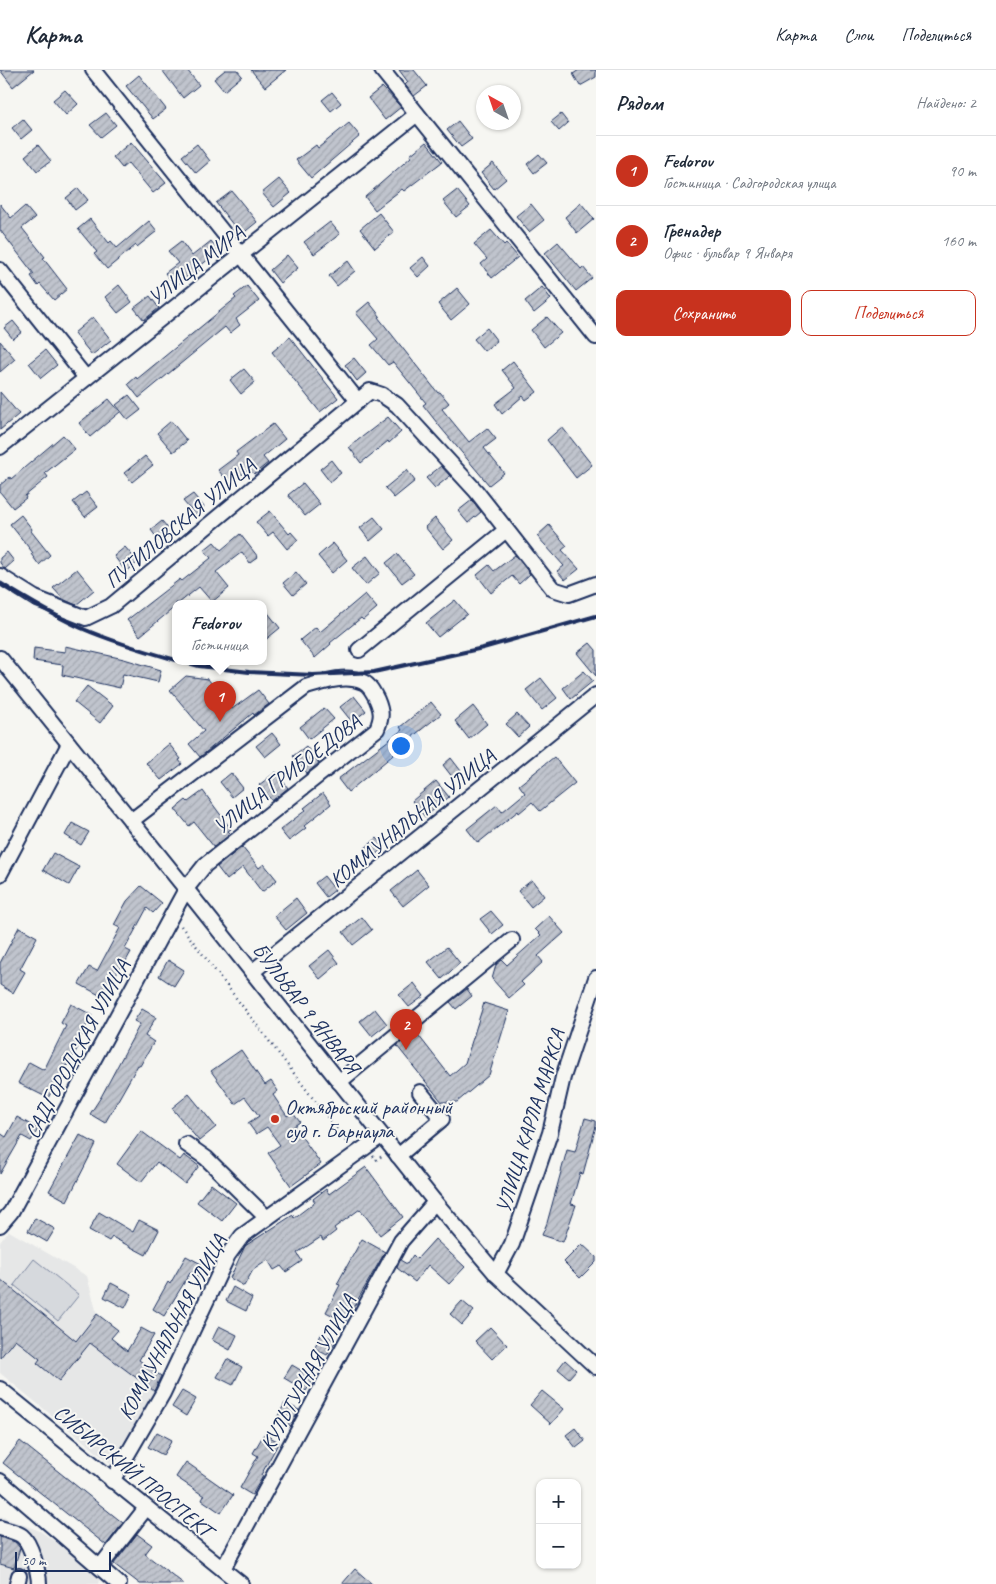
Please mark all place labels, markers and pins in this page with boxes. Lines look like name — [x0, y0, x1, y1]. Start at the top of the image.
pin: 1 — [204, 681, 236, 722]
pin: 2 — [390, 1009, 422, 1050]
place label: Октябрьский районный суд г. Барнаула — [285, 1094, 454, 1144]
marker: Октябрьский районный суд г. Барнаула — [269, 1113, 281, 1125]

